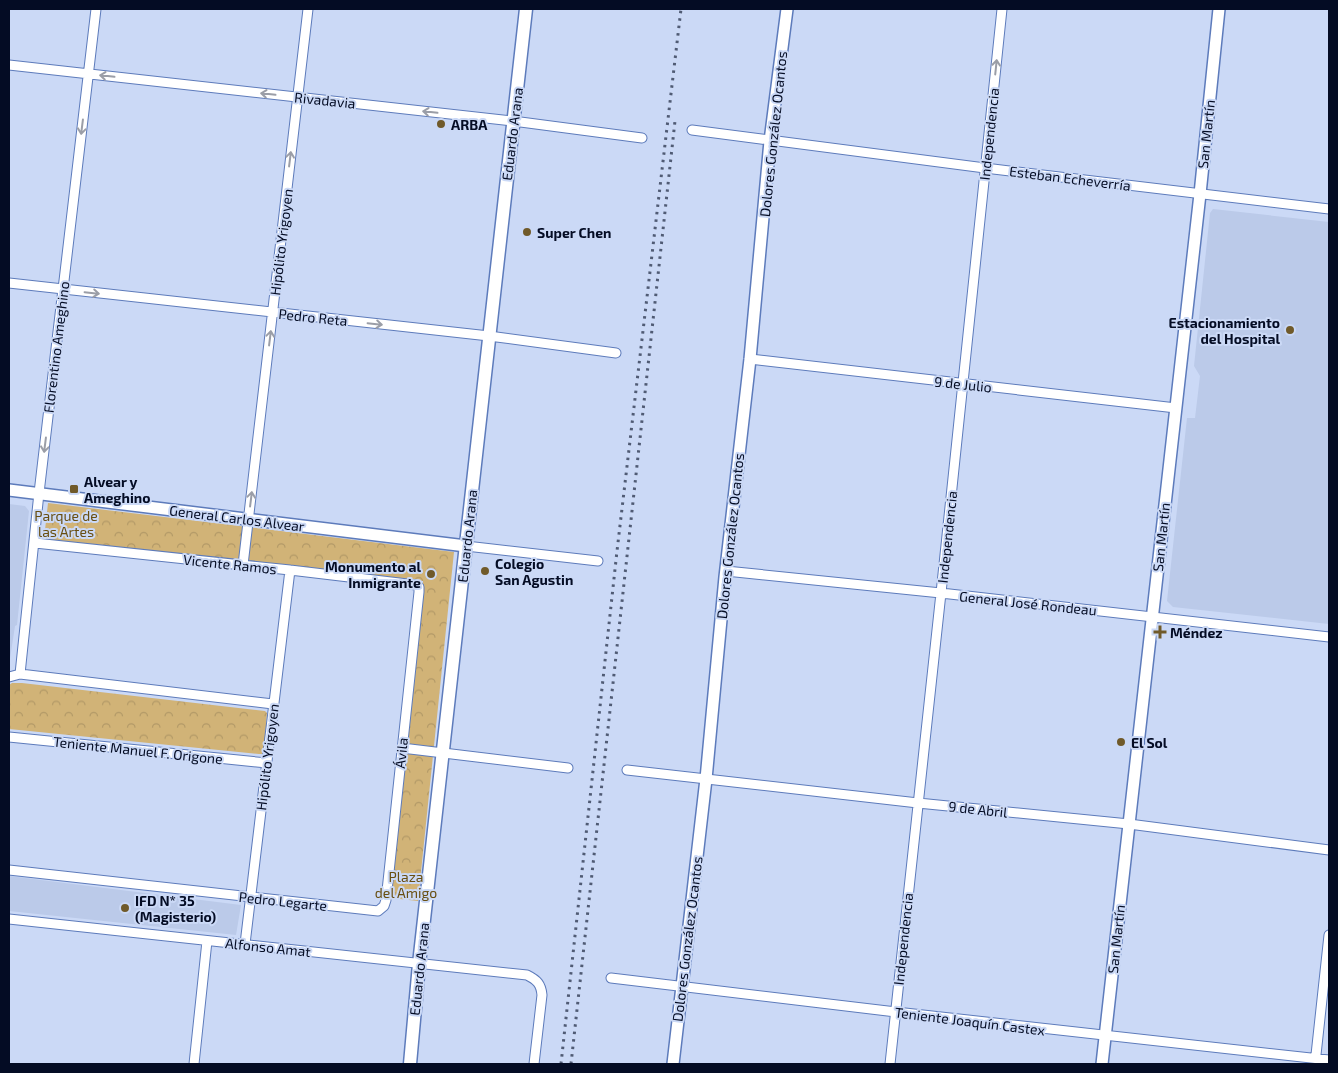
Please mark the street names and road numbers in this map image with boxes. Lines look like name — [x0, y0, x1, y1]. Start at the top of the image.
street label: Dolores González Ocantos — [756, 50, 790, 218]
street label: Eduardo Arana — [498, 87, 526, 181]
street label: Independencia — [976, 87, 1002, 181]
street label: Rivadavia — [294, 88, 356, 112]
street label: San Martín — [1194, 99, 1218, 169]
street label: Esteban Echeverría — [1008, 162, 1132, 194]
street label: Hipólito Yrigoyen — [266, 188, 296, 296]
street label: Florentino Ameghino — [39, 280, 73, 414]
street label: Pedro Reta — [278, 305, 348, 329]
street label: 9 de Julio — [933, 373, 993, 395]
street label: Dolores González Ocantos — [713, 452, 747, 620]
street label: Eduardo Arana — [454, 489, 480, 583]
street label: Independencia — [934, 490, 960, 584]
street label: General Carlos Alvear — [168, 501, 306, 535]
street label: San Martín — [1149, 502, 1173, 572]
street label: Vicente Ramos — [182, 551, 278, 577]
street label: General José Rondeau — [958, 587, 1098, 619]
street label: Hipólito Yrigoyen — [252, 703, 282, 811]
street label: Teniente Manuel F. Origone — [52, 733, 224, 767]
street label: Ávila — [391, 737, 411, 769]
street label: 9 de Abril — [948, 797, 1009, 821]
street label: Dolores González Ocantos — [668, 855, 706, 1023]
street label: Pedro Legarte — [238, 888, 328, 914]
street label: Independencia — [890, 892, 916, 986]
street label: San Martín — [1104, 904, 1128, 974]
street label: Eduardo Arana — [406, 922, 432, 1016]
street label: Alfonso Amat — [224, 934, 312, 960]
street label: Teniente Joaquín Castex — [894, 1003, 1047, 1039]

